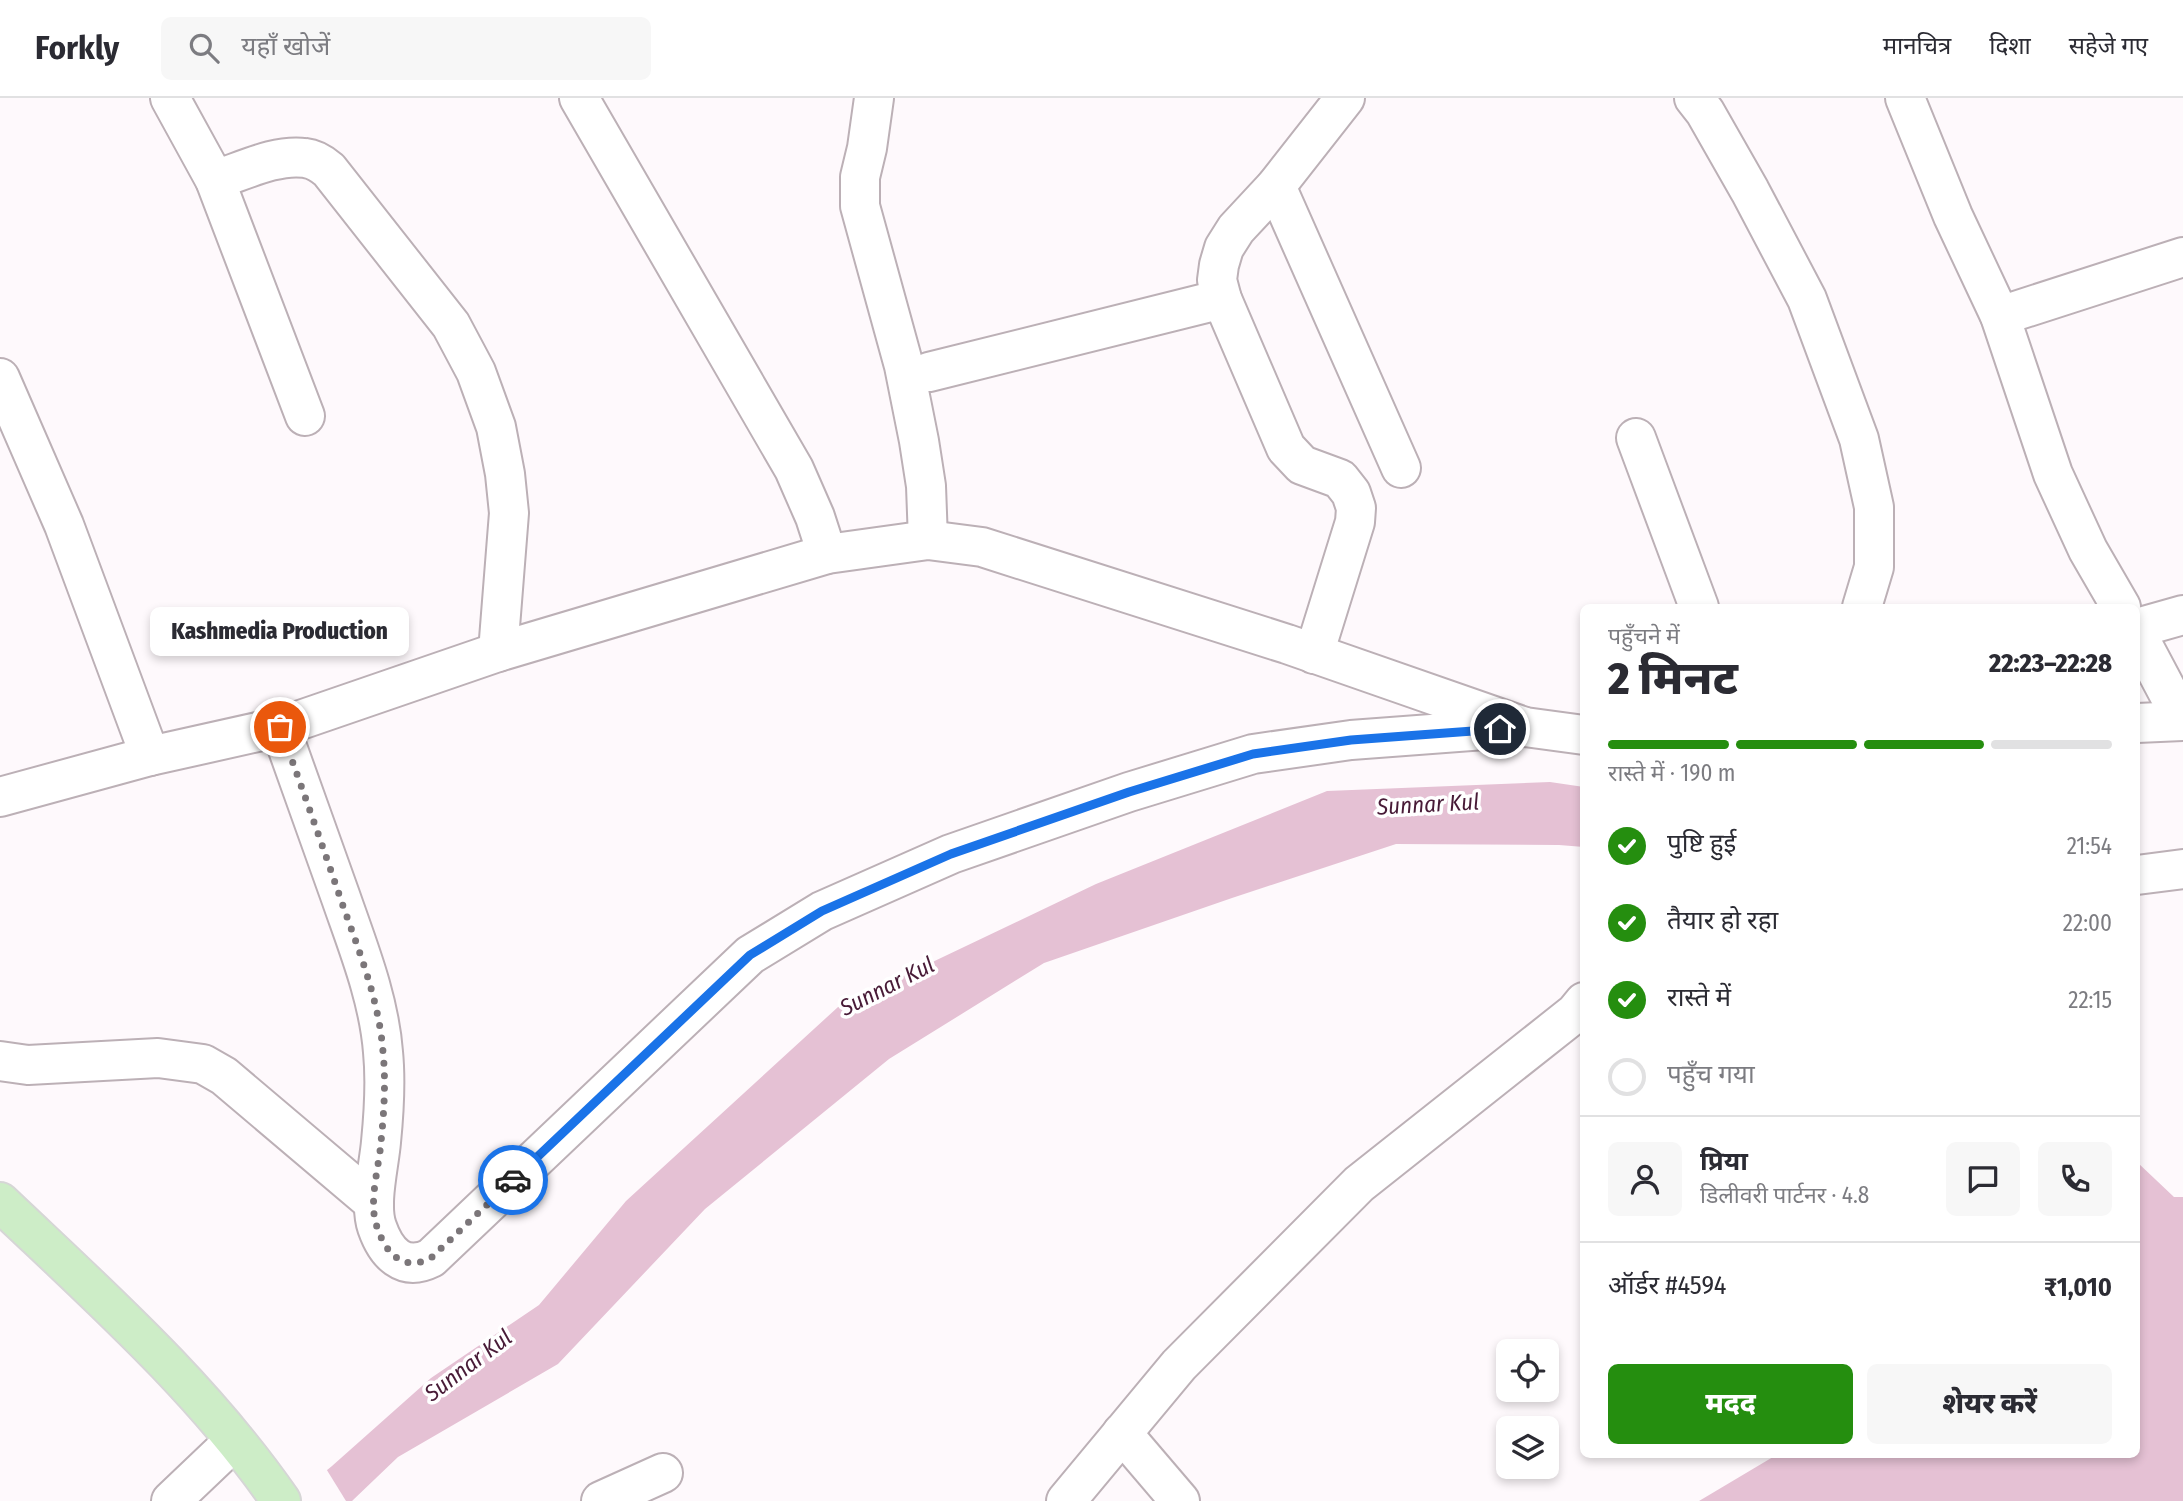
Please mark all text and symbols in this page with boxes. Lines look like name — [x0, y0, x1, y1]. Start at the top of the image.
search box — [161, 17, 651, 80]
text: Forkly — [35, 28, 119, 68]
icon: search — [185, 29, 223, 67]
text: यहाँ खोजें — [241, 31, 330, 62]
text: मानचित्र — [1883, 32, 1951, 60]
text: दिशा — [1989, 32, 2031, 60]
text: सहेजे गए — [2069, 32, 2148, 60]
callout: Kashmedia Production — [150, 608, 410, 657]
text: Kashmedia Production — [171, 617, 388, 645]
text: पहुँचने में — [1608, 622, 1680, 650]
text: 22:23–22:28 — [1989, 648, 2112, 679]
text: 2 मिनट — [1608, 651, 1738, 706]
pin — [250, 697, 310, 757]
pin — [1470, 699, 1530, 759]
icon: bag — [261, 708, 299, 746]
icon: home — [1481, 710, 1519, 748]
text: रास्ते में · 190 m — [1608, 759, 1736, 787]
water label: Sunnar Kul — [1375, 787, 1480, 821]
icon: check — [1608, 827, 1646, 865]
text: पुष्टि हुई — [1667, 828, 1736, 859]
text: 21:54 — [2067, 832, 2112, 860]
icon: check — [1608, 904, 1646, 942]
text: तैयार हो रहा — [1667, 905, 1778, 936]
text: 22:00 — [2063, 909, 2112, 937]
water label: Sunnar Kul — [834, 950, 939, 1022]
icon: check — [1608, 981, 1646, 1019]
text: रास्ते में — [1667, 982, 1731, 1013]
text: 22:15 — [2068, 986, 2112, 1014]
text: पहुँच गया — [1667, 1059, 1755, 1090]
button: person — [1608, 1142, 1682, 1216]
button: chat — [1946, 1142, 2020, 1216]
button: phone — [2038, 1142, 2112, 1216]
courier — [478, 1145, 548, 1215]
text: प्रिया — [1700, 1146, 1748, 1177]
icon: car — [494, 1161, 532, 1199]
text: डिलीवरी पार्टनर · 4.8 — [1700, 1181, 1869, 1209]
text: ऑर्डर #4594 — [1608, 1270, 1726, 1301]
text: ₹1,010 — [2044, 1272, 2112, 1303]
water label: Sunnar Kul — [418, 1323, 517, 1408]
map controls — [1496, 1339, 1559, 1479]
button: locate — [1496, 1339, 1559, 1402]
button: मदद — [1608, 1364, 1853, 1444]
button: शेयर करें — [1867, 1364, 2112, 1444]
button: layers — [1496, 1416, 1559, 1479]

